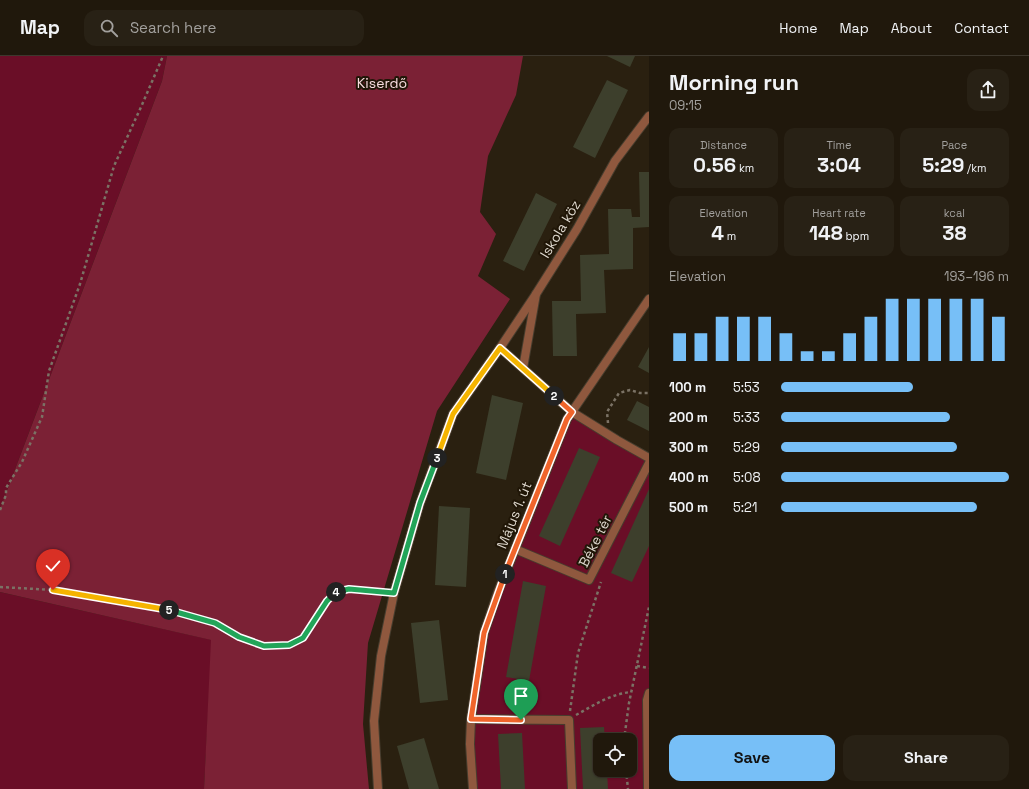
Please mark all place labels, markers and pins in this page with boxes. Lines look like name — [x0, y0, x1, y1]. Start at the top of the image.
pin: 2 — [544, 386, 564, 406]
pin: 3 — [427, 448, 447, 468]
pin — [36, 549, 70, 590]
pin: 1 — [495, 564, 515, 584]
pin: 4 — [326, 582, 346, 602]
pin: 5 — [159, 600, 179, 620]
pin — [504, 679, 538, 720]

